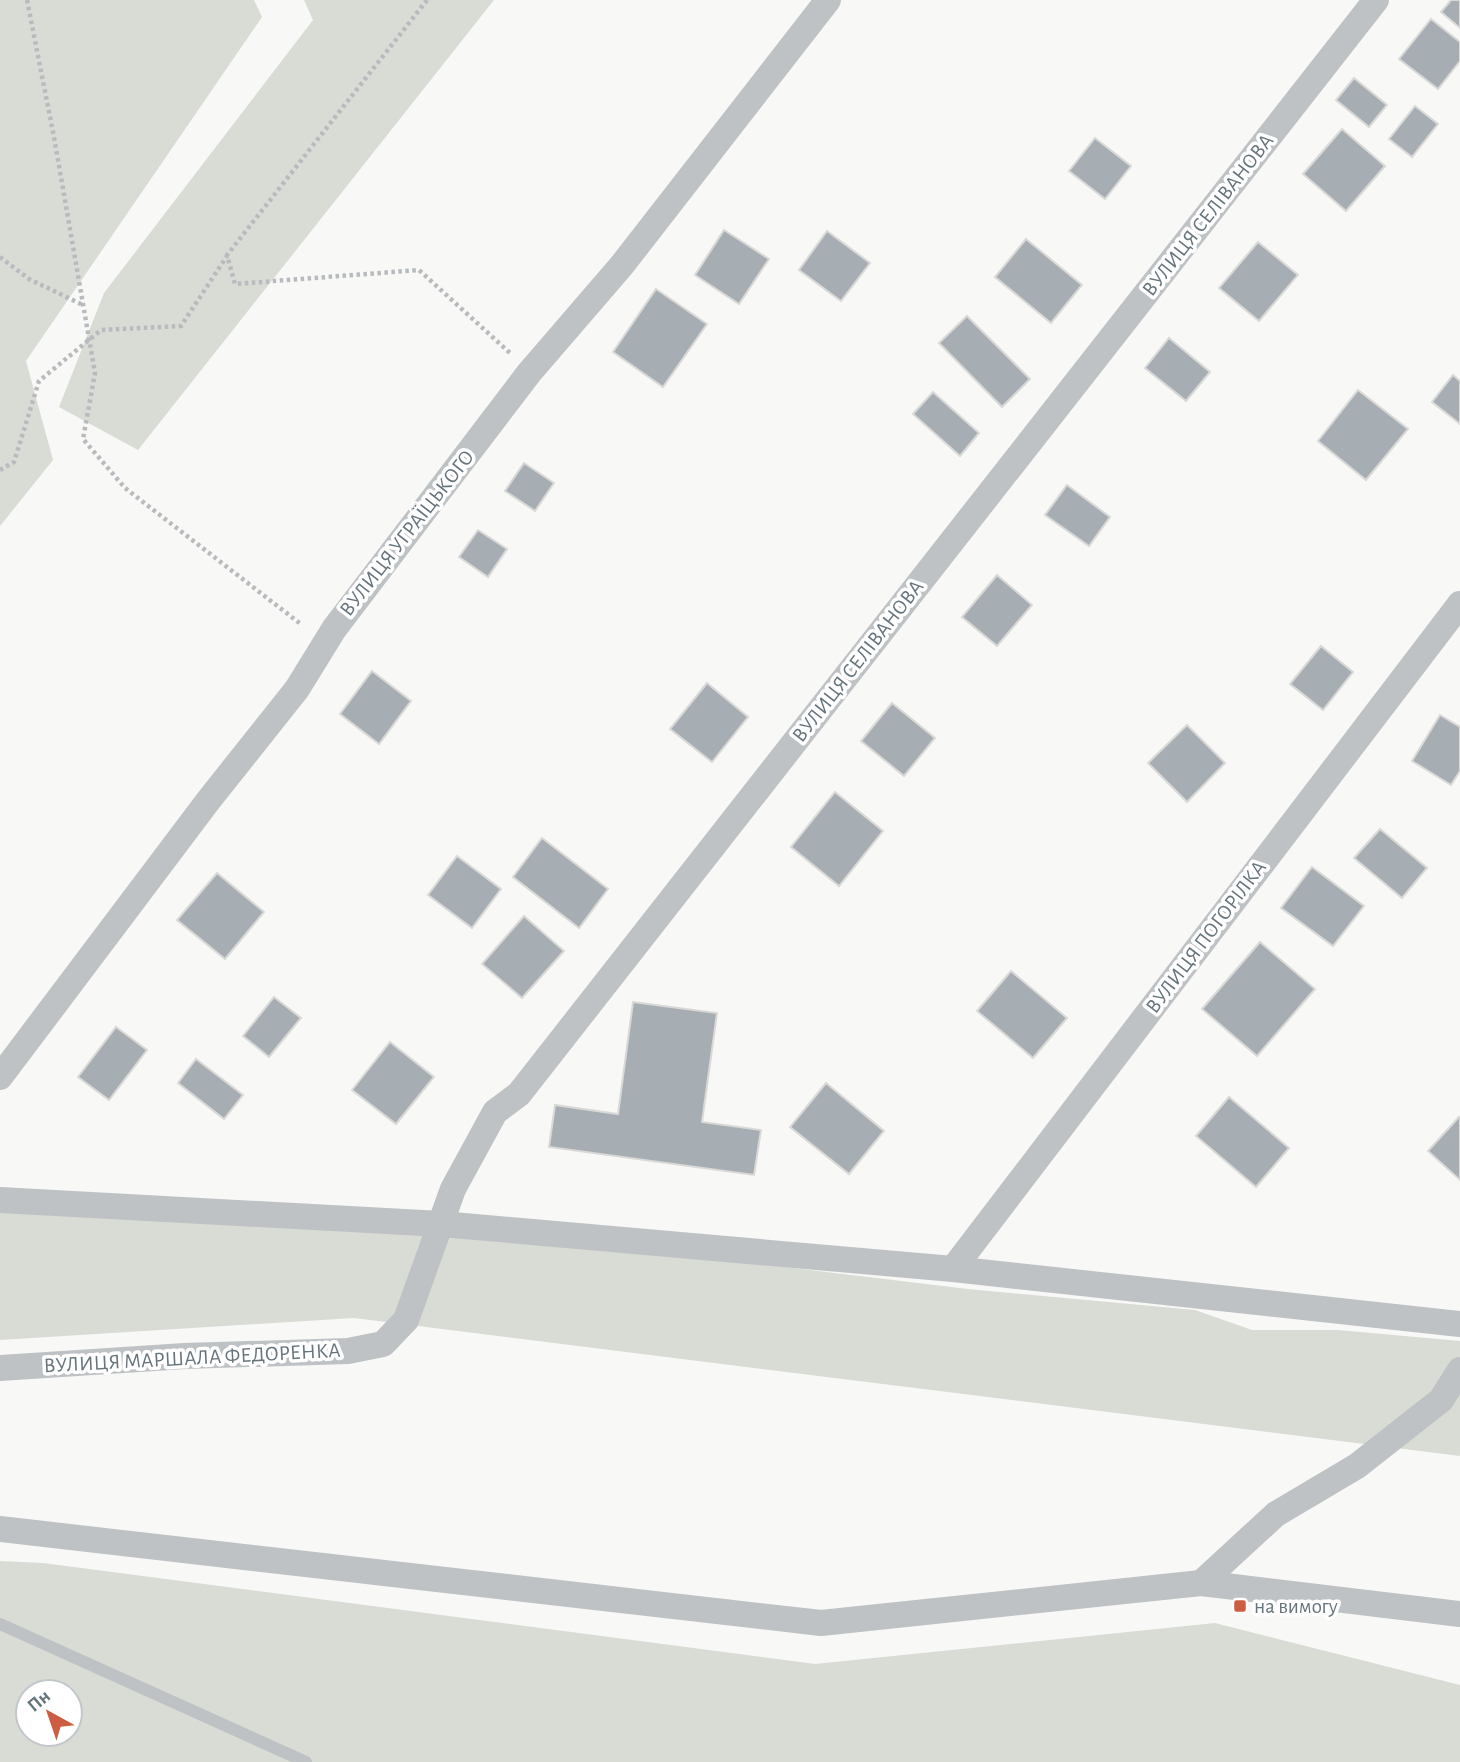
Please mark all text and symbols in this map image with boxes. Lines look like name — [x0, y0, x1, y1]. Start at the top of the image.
street label: ВУЛИЦЯ СЕЛІВАНОВА — [1138, 130, 1278, 300]
street label: ВУЛИЦЯ УГРАЇЦЬКОГО — [335, 445, 478, 620]
street label: ВУЛИЦЯ СЕЛІВАНОВА — [788, 576, 928, 746]
street label: ВУЛИЦЯ ПОГОРІЛКА — [1142, 857, 1270, 1017]
street label: ВУЛИЦЯ МАРШАЛА ФЕДОРЕНКА — [43, 1340, 341, 1376]
place label: на вимогу — [1254, 1596, 1338, 1617]
marker: на вимогу — [1232, 1598, 1248, 1614]
north arrow — [14, 1678, 84, 1748]
text: Пн — [24, 1686, 54, 1716]

